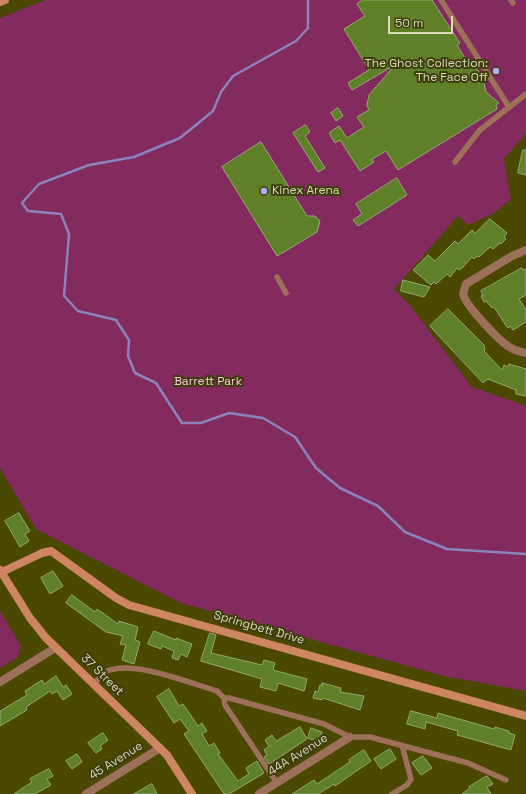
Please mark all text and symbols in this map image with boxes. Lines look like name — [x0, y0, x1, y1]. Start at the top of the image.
scale bar — [390, 8, 455, 34]
text: 50 m — [395, 15, 423, 31]
place label: The Ghost Collection: The Face Off — [365, 57, 488, 85]
marker: The Ghost Collection: The Face Off — [491, 66, 501, 76]
place label: Kinex Arena — [272, 184, 340, 198]
marker: Kinex Arena — [259, 186, 269, 196]
park label: Barrett Park — [174, 375, 242, 389]
street label: Springbett Drive — [212, 608, 306, 648]
street label: 37 Street — [78, 651, 126, 699]
street label: 44A Avenue — [265, 731, 331, 779]
street label: 45 Avenue — [87, 739, 145, 783]

